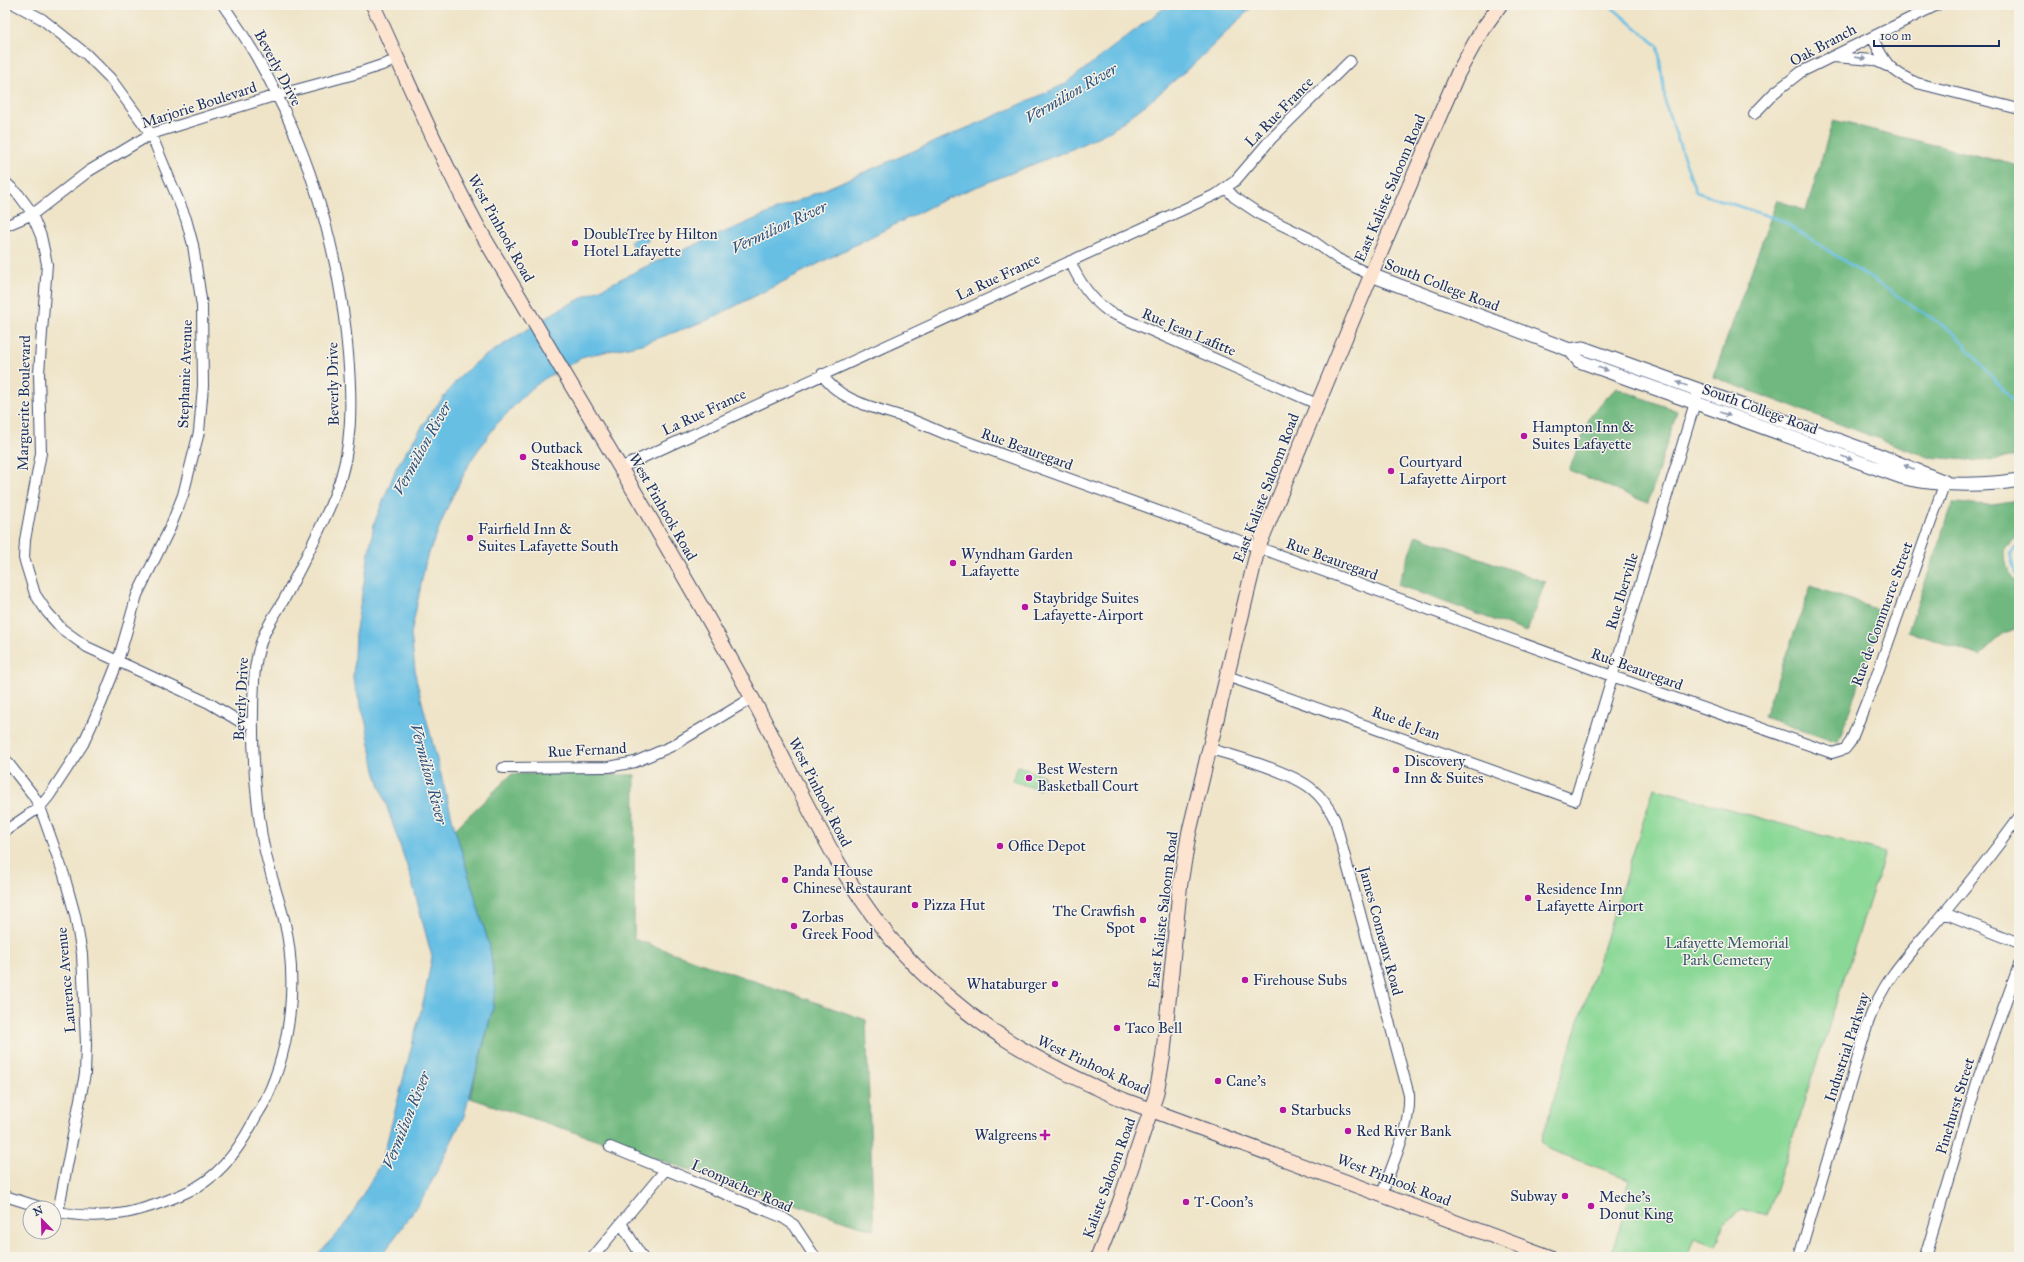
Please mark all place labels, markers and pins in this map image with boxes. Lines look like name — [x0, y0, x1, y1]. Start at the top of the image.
place label: DoubleTree by Hilton Hotel Lafayette — [583, 225, 718, 260]
marker: DoubleTree by Hilton Hotel Lafayette — [570, 238, 580, 248]
place label: Hampton Inn & Suites Lafayette — [1532, 418, 1635, 453]
marker: Hampton Inn & Suites Lafayette — [1519, 431, 1529, 441]
place label: Outback Steakhouse — [531, 439, 600, 474]
marker: Outback Steakhouse — [518, 452, 528, 462]
place label: Courtyard Lafayette Airport — [1399, 453, 1507, 488]
marker: Courtyard Lafayette Airport — [1386, 466, 1396, 476]
place label: Fairfield Inn & Suites Lafayette South — [478, 520, 619, 555]
marker: Fairfield Inn & Suites Lafayette South — [465, 533, 475, 543]
place label: Wyndham Garden Lafayette — [961, 545, 1073, 580]
marker: Wyndham Garden Lafayette — [948, 558, 958, 568]
place label: Staybridge Suites Lafayette-Airport — [1033, 589, 1144, 624]
marker: Staybridge Suites Lafayette-Airport — [1020, 602, 1030, 612]
place label: Discovery Inn & Suites — [1404, 752, 1484, 787]
place label: Best Western Basketball Court — [1037, 760, 1140, 795]
marker: Discovery Inn & Suites — [1391, 765, 1401, 775]
marker: Best Western Basketball Court — [1024, 773, 1034, 783]
place label: Office Depot — [1008, 837, 1086, 855]
marker: Office Depot — [995, 841, 1005, 851]
place label: Panda House Chinese Restaurant — [793, 862, 913, 897]
marker: Panda House Chinese Restaurant — [780, 875, 790, 885]
place label: Residence Inn Lafayette Airport — [1536, 880, 1644, 915]
marker: Residence Inn Lafayette Airport — [1523, 893, 1533, 903]
place label: Pizza Hut — [923, 896, 986, 914]
marker: Pizza Hut — [910, 900, 920, 910]
place label: The Crawfish Spot — [1053, 902, 1136, 937]
place label: Zorbas Greek Food — [802, 908, 874, 943]
marker: The Crawfish Spot — [1138, 915, 1148, 925]
marker: Zorbas Greek Food — [789, 921, 799, 931]
place label: Firehouse Subs — [1253, 971, 1347, 989]
place label: Whataburger — [967, 975, 1047, 993]
marker: Firehouse Subs — [1240, 975, 1250, 985]
marker: Whataburger — [1050, 979, 1060, 989]
place label: Taco Bell — [1125, 1019, 1183, 1037]
marker: Taco Bell — [1112, 1023, 1122, 1033]
place label: Cane's — [1226, 1072, 1266, 1090]
marker: Cane's — [1213, 1076, 1223, 1086]
place label: Starbucks — [1291, 1101, 1351, 1119]
marker: Starbucks — [1278, 1105, 1288, 1115]
place label: Red River Bank — [1356, 1122, 1451, 1140]
place label: Walgreens — [974, 1126, 1037, 1144]
marker: Red River Bank — [1343, 1126, 1353, 1136]
marker: Walgreens — [1040, 1130, 1050, 1140]
place label: Subway — [1510, 1187, 1558, 1205]
place label: Meche's Donut King — [1599, 1188, 1674, 1223]
marker: Subway — [1560, 1191, 1570, 1201]
place label: T-Coon's — [1194, 1193, 1253, 1211]
marker: T-Coon's — [1181, 1197, 1191, 1207]
marker: Meche's Donut King — [1586, 1201, 1596, 1211]

